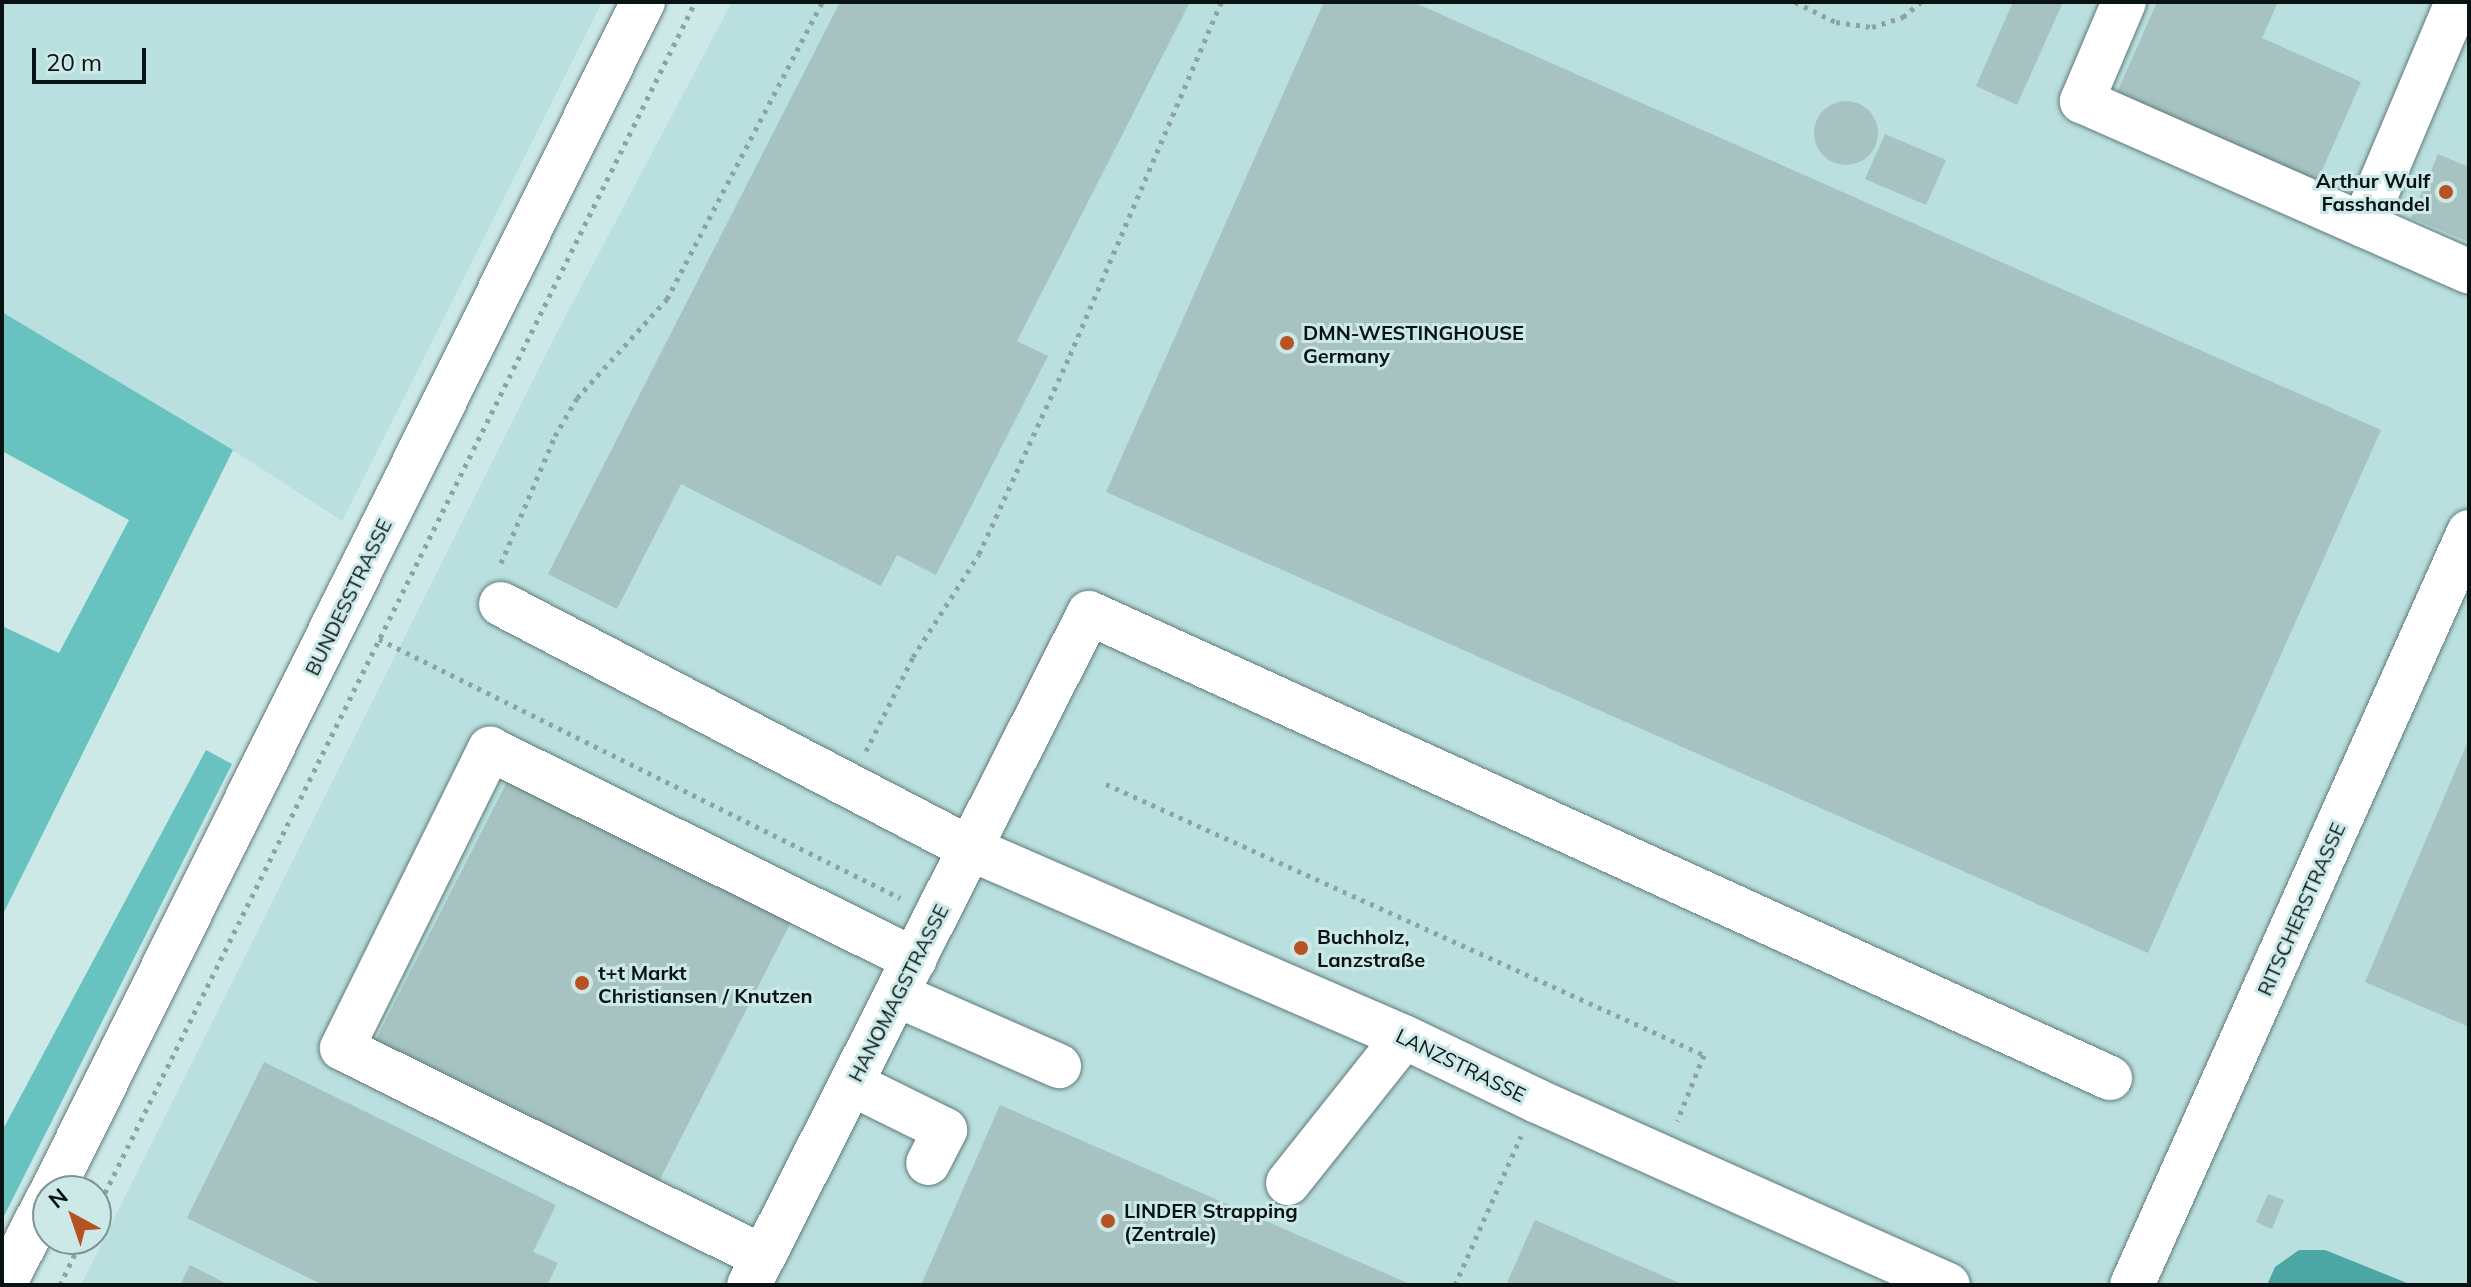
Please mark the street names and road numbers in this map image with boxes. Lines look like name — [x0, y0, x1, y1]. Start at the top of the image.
street label: BUNDESSTRASSE — [300, 515, 396, 679]
street label: RITSCHERSTRASSE — [2252, 819, 2350, 999]
street label: HANOMAGSTRASSE — [843, 900, 953, 1086]
street label: LANZSTRASSE — [1392, 1023, 1530, 1107]

